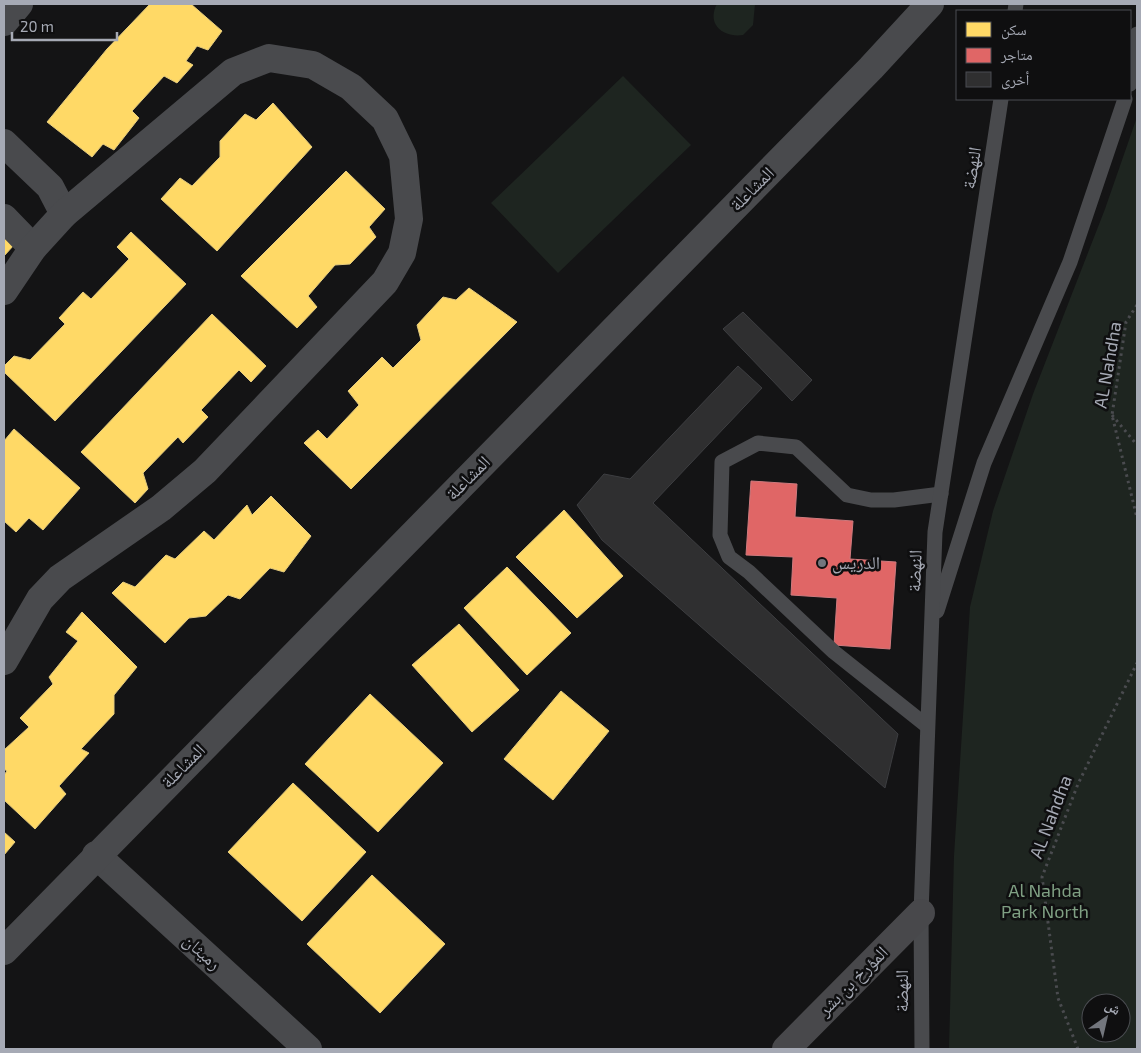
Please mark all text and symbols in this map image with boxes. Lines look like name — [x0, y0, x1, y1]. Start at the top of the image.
scale bar — [12, 10, 118, 42]
legend — [956, 10, 1131, 100]
text: 20 m — [20, 17, 54, 35]
text: سكن — [1001, 20, 1027, 40]
text: متاجر — [1000, 45, 1033, 64]
text: أخرى — [1001, 70, 1030, 90]
street label: النهضة — [957, 145, 985, 190]
street label: المشاعلة — [725, 162, 778, 215]
street label: AL Nahdha — [1089, 320, 1125, 410]
street label: المشاعلة — [441, 451, 494, 504]
street label: النهضة — [902, 549, 926, 593]
place label: الدريس — [832, 551, 880, 574]
marker: الدريس — [816, 557, 828, 569]
street label: المشاعلة — [156, 739, 209, 792]
street label: AL Nahdha — [1024, 772, 1076, 862]
park label: Al Nahda Park North — [1001, 879, 1089, 922]
street label: رميثان — [179, 929, 226, 975]
street label: المؤرخ بن بشر — [812, 941, 893, 1022]
street label: النهضة — [890, 970, 912, 1012]
north arrow — [1081, 993, 1131, 1043]
text: ش — [1102, 996, 1125, 1019]

